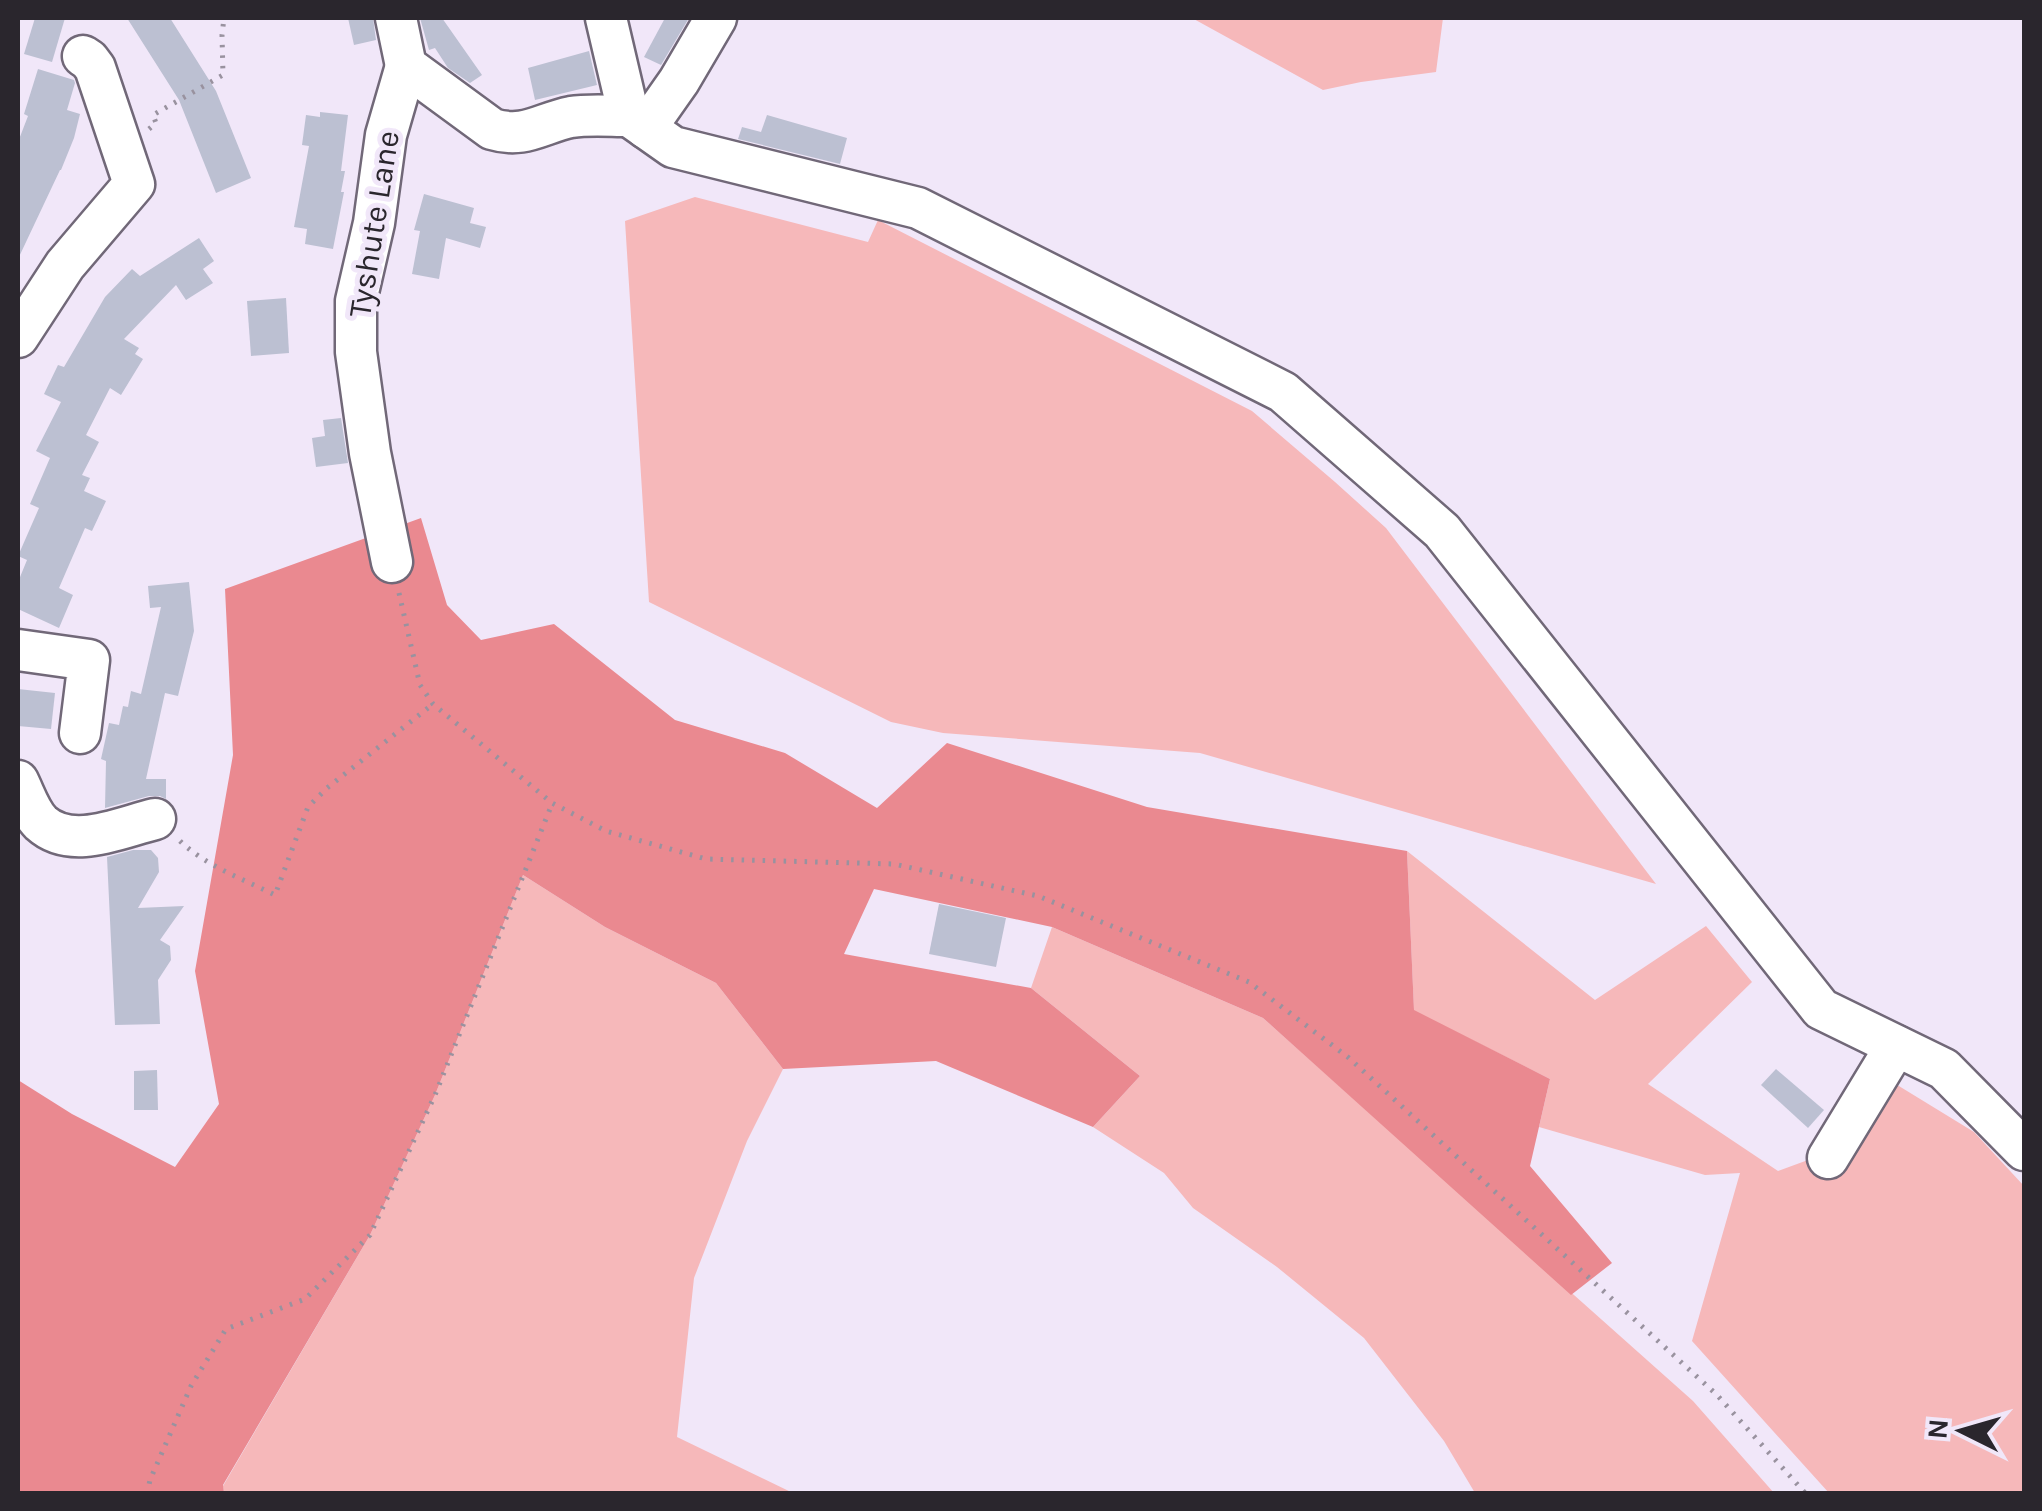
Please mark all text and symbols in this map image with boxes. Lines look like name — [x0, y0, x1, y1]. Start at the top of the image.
street label: Tyshute Lane — [341, 128, 407, 320]
north arrow — [1912, 1381, 2012, 1481]
text: N — [1920, 1417, 1955, 1440]

